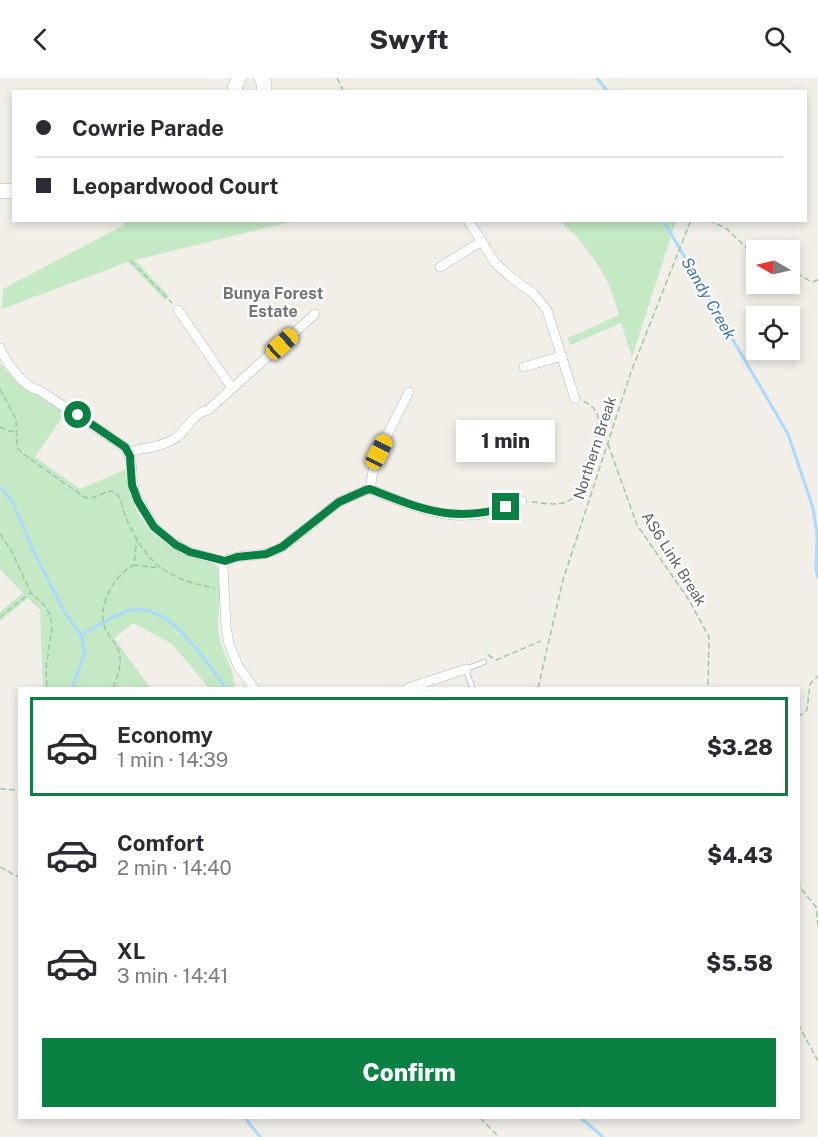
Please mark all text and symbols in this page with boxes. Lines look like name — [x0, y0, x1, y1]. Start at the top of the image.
icon: back — [24, 23, 57, 56]
text: Swyft — [369, 23, 449, 55]
icon: search — [761, 23, 794, 56]
text: Cowrie Parade — [72, 115, 224, 141]
text: Leopardwood Court — [72, 173, 278, 199]
north arrow — [746, 240, 800, 294]
map controls — [746, 240, 800, 360]
water label: Sandy Creek — [677, 254, 740, 343]
district label: Bunya Forest Estate — [223, 284, 324, 321]
button: locate — [746, 306, 800, 360]
car — [263, 325, 301, 363]
street label: Northern Break — [570, 394, 619, 502]
route start — [64, 401, 91, 428]
callout: 1 min — [456, 420, 556, 462]
text: 1 min — [481, 429, 530, 453]
car — [363, 432, 395, 472]
route end — [492, 493, 519, 520]
street label: AS6 Link Break — [639, 509, 710, 609]
icon: car — [45, 720, 99, 774]
text: Economy — [117, 722, 213, 748]
text: $3.28 — [707, 734, 773, 760]
text: 1 min · 14:39 — [117, 748, 228, 772]
icon: car — [45, 828, 99, 882]
text: Comfort — [117, 830, 204, 856]
text: $4.43 — [707, 842, 773, 868]
text: 2 min · 14:40 — [117, 856, 232, 880]
icon: car — [45, 936, 99, 990]
text: XL — [117, 938, 145, 964]
text: $5.58 — [706, 950, 773, 976]
text: 3 min · 14:41 — [117, 964, 228, 988]
button: Confirm — [42, 1038, 776, 1107]

